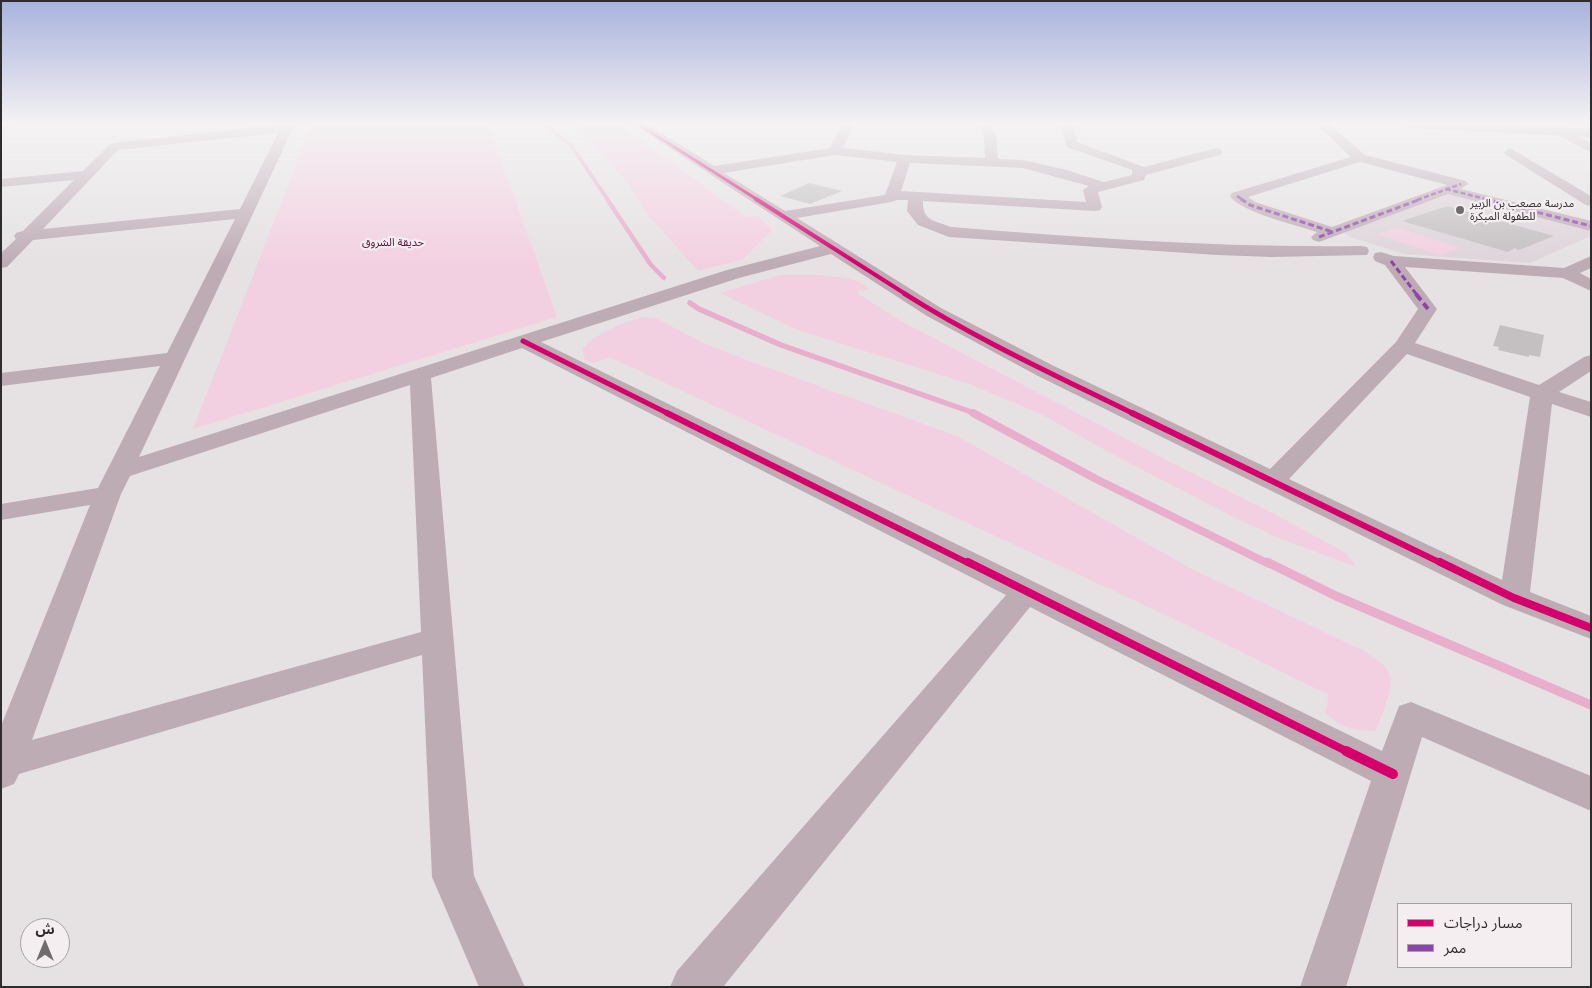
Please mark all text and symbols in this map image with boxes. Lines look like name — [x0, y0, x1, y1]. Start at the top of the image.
place label: مدرسة مصعب بن الزبير للطفولة المبكرة — [1470, 197, 1574, 223]
marker: مدرسة مصعب بن الزبير للطفولة المبكرة — [1454, 204, 1466, 216]
park label: حديقة الشروق — [362, 236, 424, 250]
legend — [1397, 903, 1572, 968]
text: مسار دراجات — [1444, 913, 1523, 932]
north arrow — [20, 918, 70, 968]
text: ش — [35, 920, 55, 938]
text: ممر — [1444, 938, 1467, 957]

